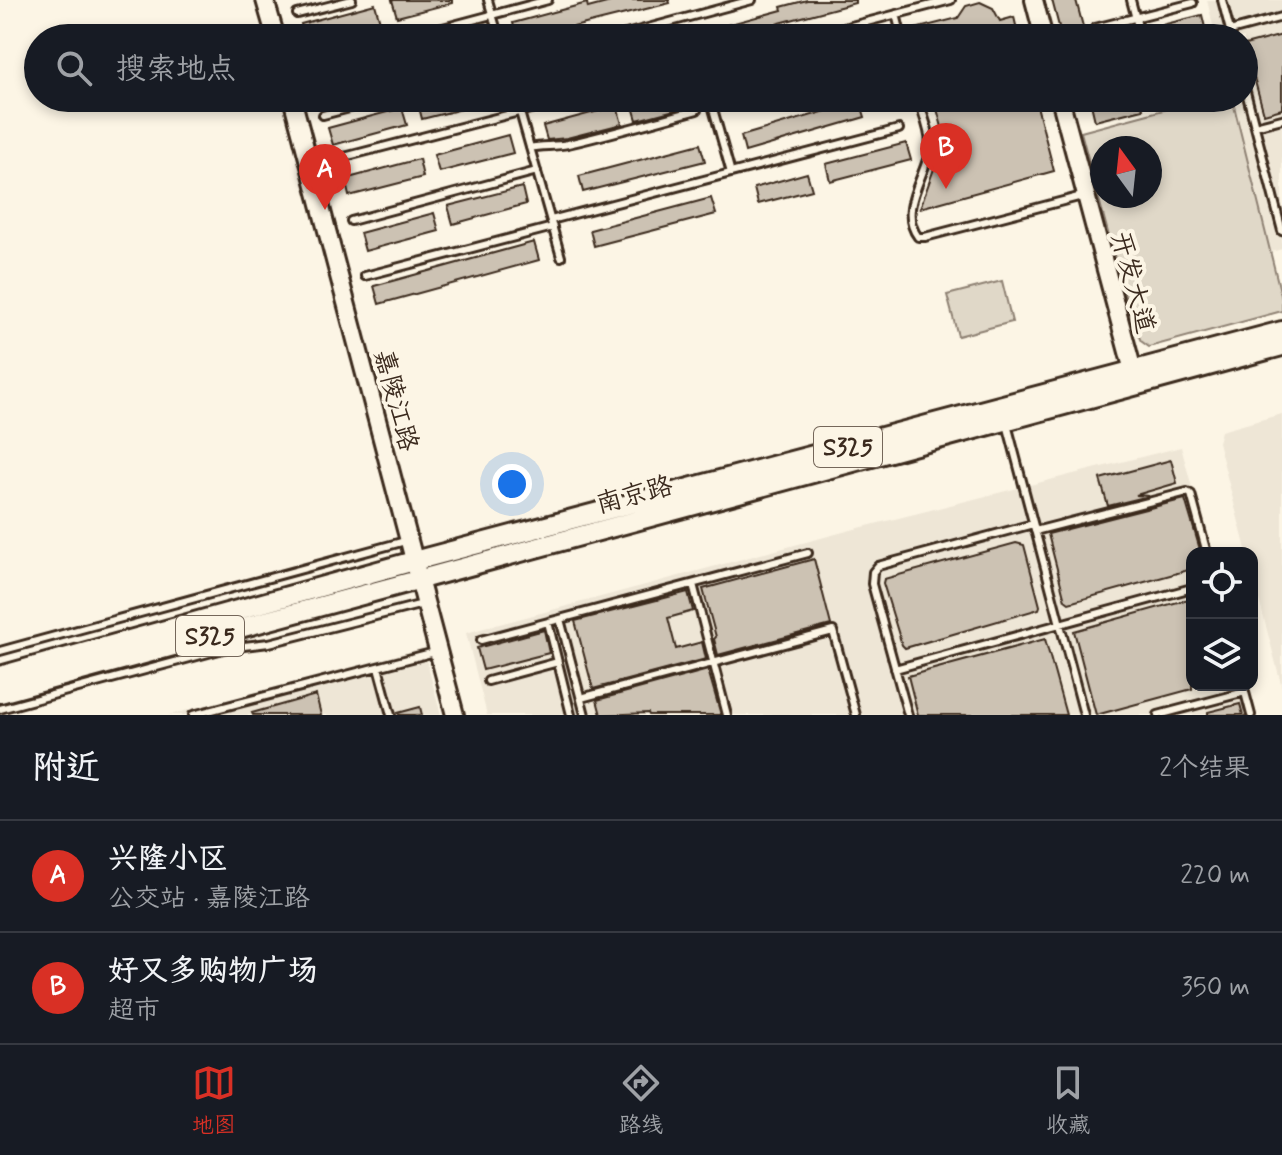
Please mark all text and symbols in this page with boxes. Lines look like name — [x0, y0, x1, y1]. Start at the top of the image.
search box — [24, 24, 1258, 112]
icon: search — [52, 46, 96, 90]
text: 搜索地点 — [116, 50, 236, 89]
pin: B — [920, 123, 972, 189]
north arrow — [1090, 136, 1162, 208]
pin: A — [299, 144, 351, 210]
street label: 开发大道 — [1102, 228, 1162, 337]
street label: 嘉陵江路 — [365, 346, 425, 455]
road number: S325 — [814, 427, 882, 467]
your location — [492, 464, 532, 504]
street label: 南京路 — [592, 469, 677, 522]
map controls — [1186, 547, 1258, 691]
button: locate — [1186, 547, 1258, 619]
road number: S325 — [176, 616, 244, 656]
button: layers — [1186, 619, 1258, 691]
text: 附近 — [32, 746, 100, 791]
text: 2个结果 — [1159, 752, 1250, 786]
text: 兴隆小区 — [108, 840, 228, 879]
text: A — [49, 859, 67, 893]
text: 220 m — [1180, 859, 1250, 893]
text: 公交站 · 嘉陵江路 — [108, 882, 310, 916]
text: 好又多购物广场 — [108, 952, 318, 991]
text: B — [50, 971, 66, 1005]
text: 350 m — [1181, 971, 1250, 1005]
text: 超市 — [108, 994, 160, 1028]
tab: 地图 — [192, 1061, 236, 1140]
tab: 路线 — [619, 1061, 663, 1140]
tab: 收藏 — [1046, 1061, 1090, 1140]

